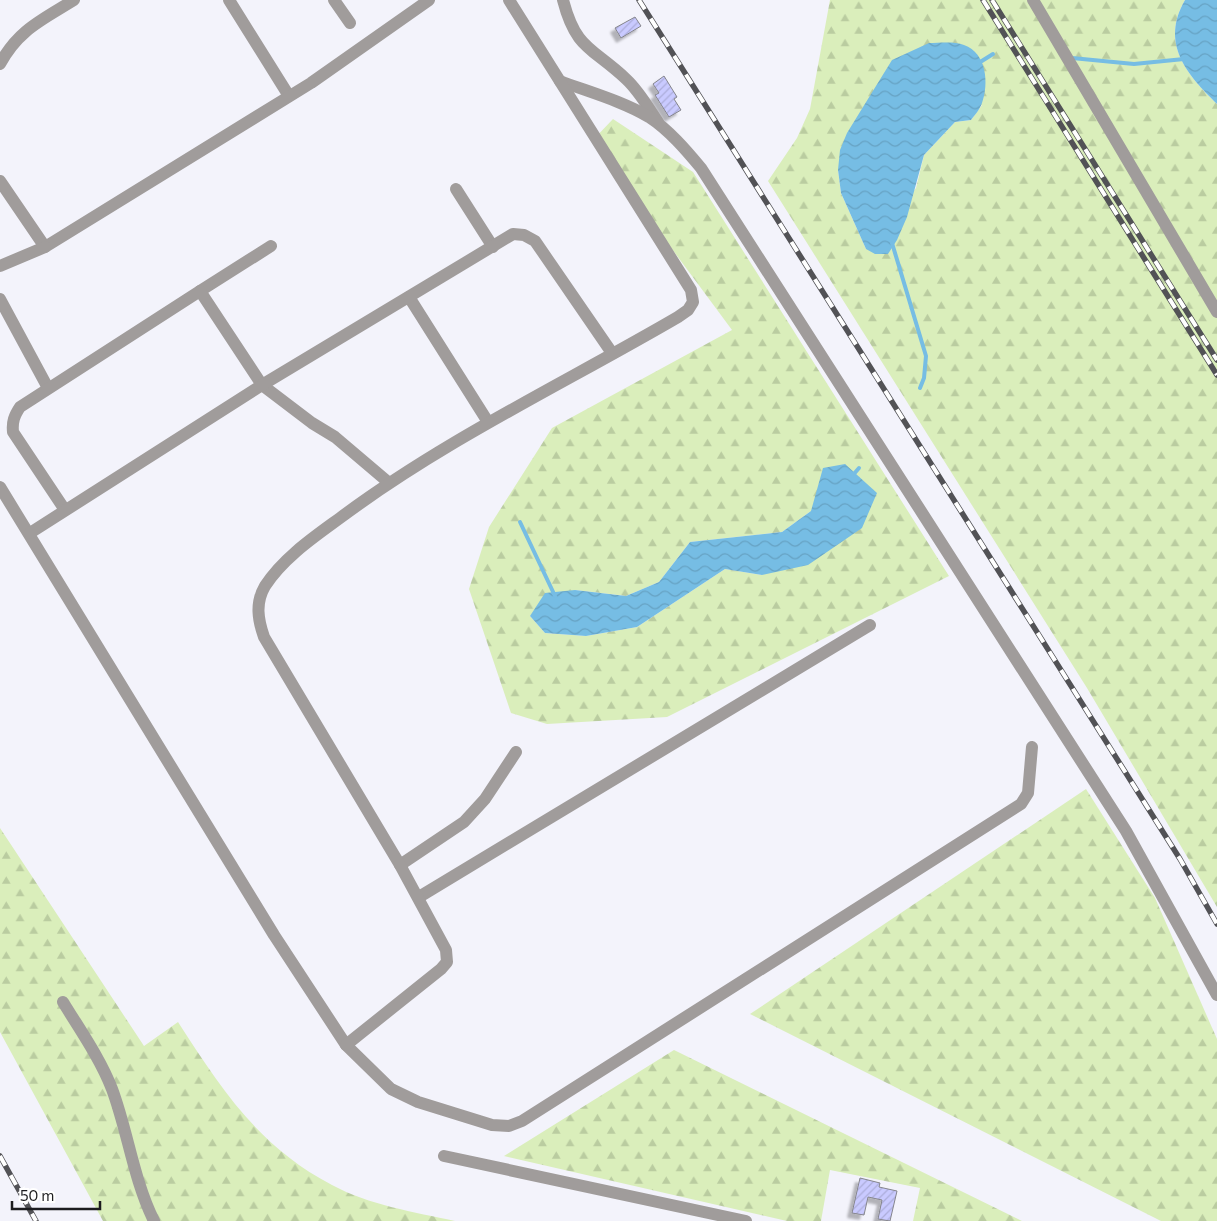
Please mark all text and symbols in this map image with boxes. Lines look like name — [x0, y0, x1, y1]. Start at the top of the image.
scale bar — [12, 1178, 100, 1210]
text: 50 m — [20, 1186, 54, 1204]

